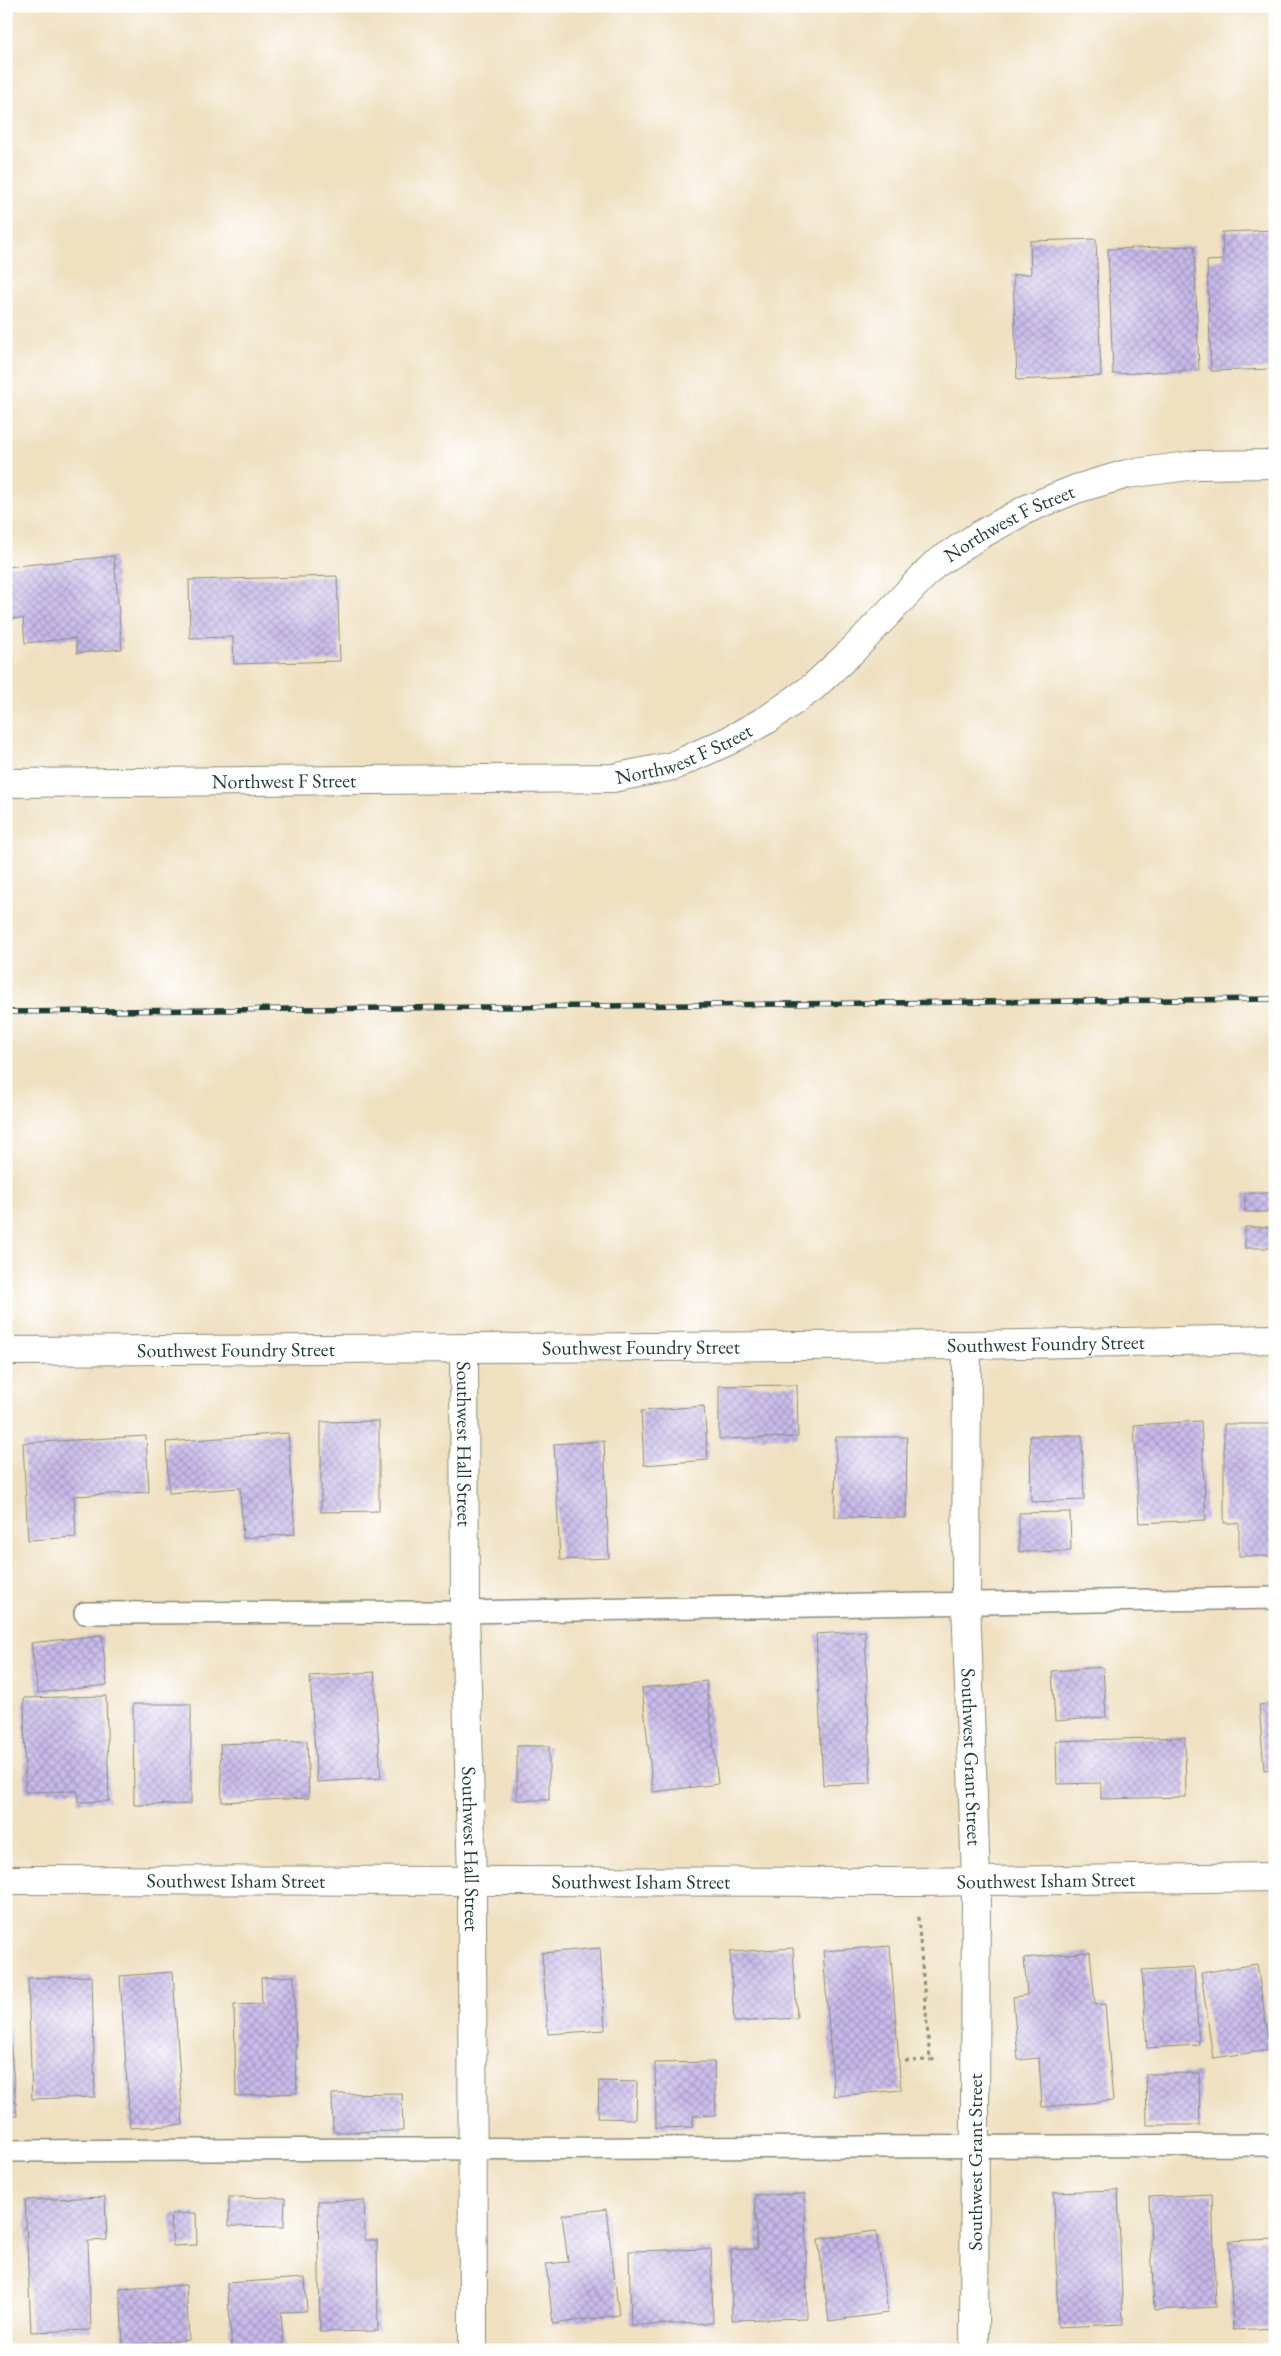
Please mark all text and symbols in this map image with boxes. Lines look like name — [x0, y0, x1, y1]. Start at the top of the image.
street label: Northwest F Street — [939, 478, 1079, 568]
street label: Northwest F Street — [613, 717, 757, 790]
street label: Northwest F Street — [212, 767, 357, 794]
street label: Southwest Foundry Street — [947, 1329, 1146, 1358]
street label: Southwest Foundry Street — [542, 1333, 741, 1361]
street label: Southwest Foundry Street — [137, 1336, 336, 1363]
street label: Southwest Hall Street — [451, 1361, 478, 1527]
street label: Southwest Grant Street — [955, 1668, 988, 1847]
street label: Southwest Hall Street — [456, 1766, 485, 1932]
street label: Southwest Isham Street — [956, 1866, 1136, 1894]
street label: Southwest Isham Street — [147, 1867, 326, 1894]
street label: Southwest Isham Street — [552, 1868, 731, 1895]
street label: Southwest Grant Street — [962, 2072, 988, 2251]

